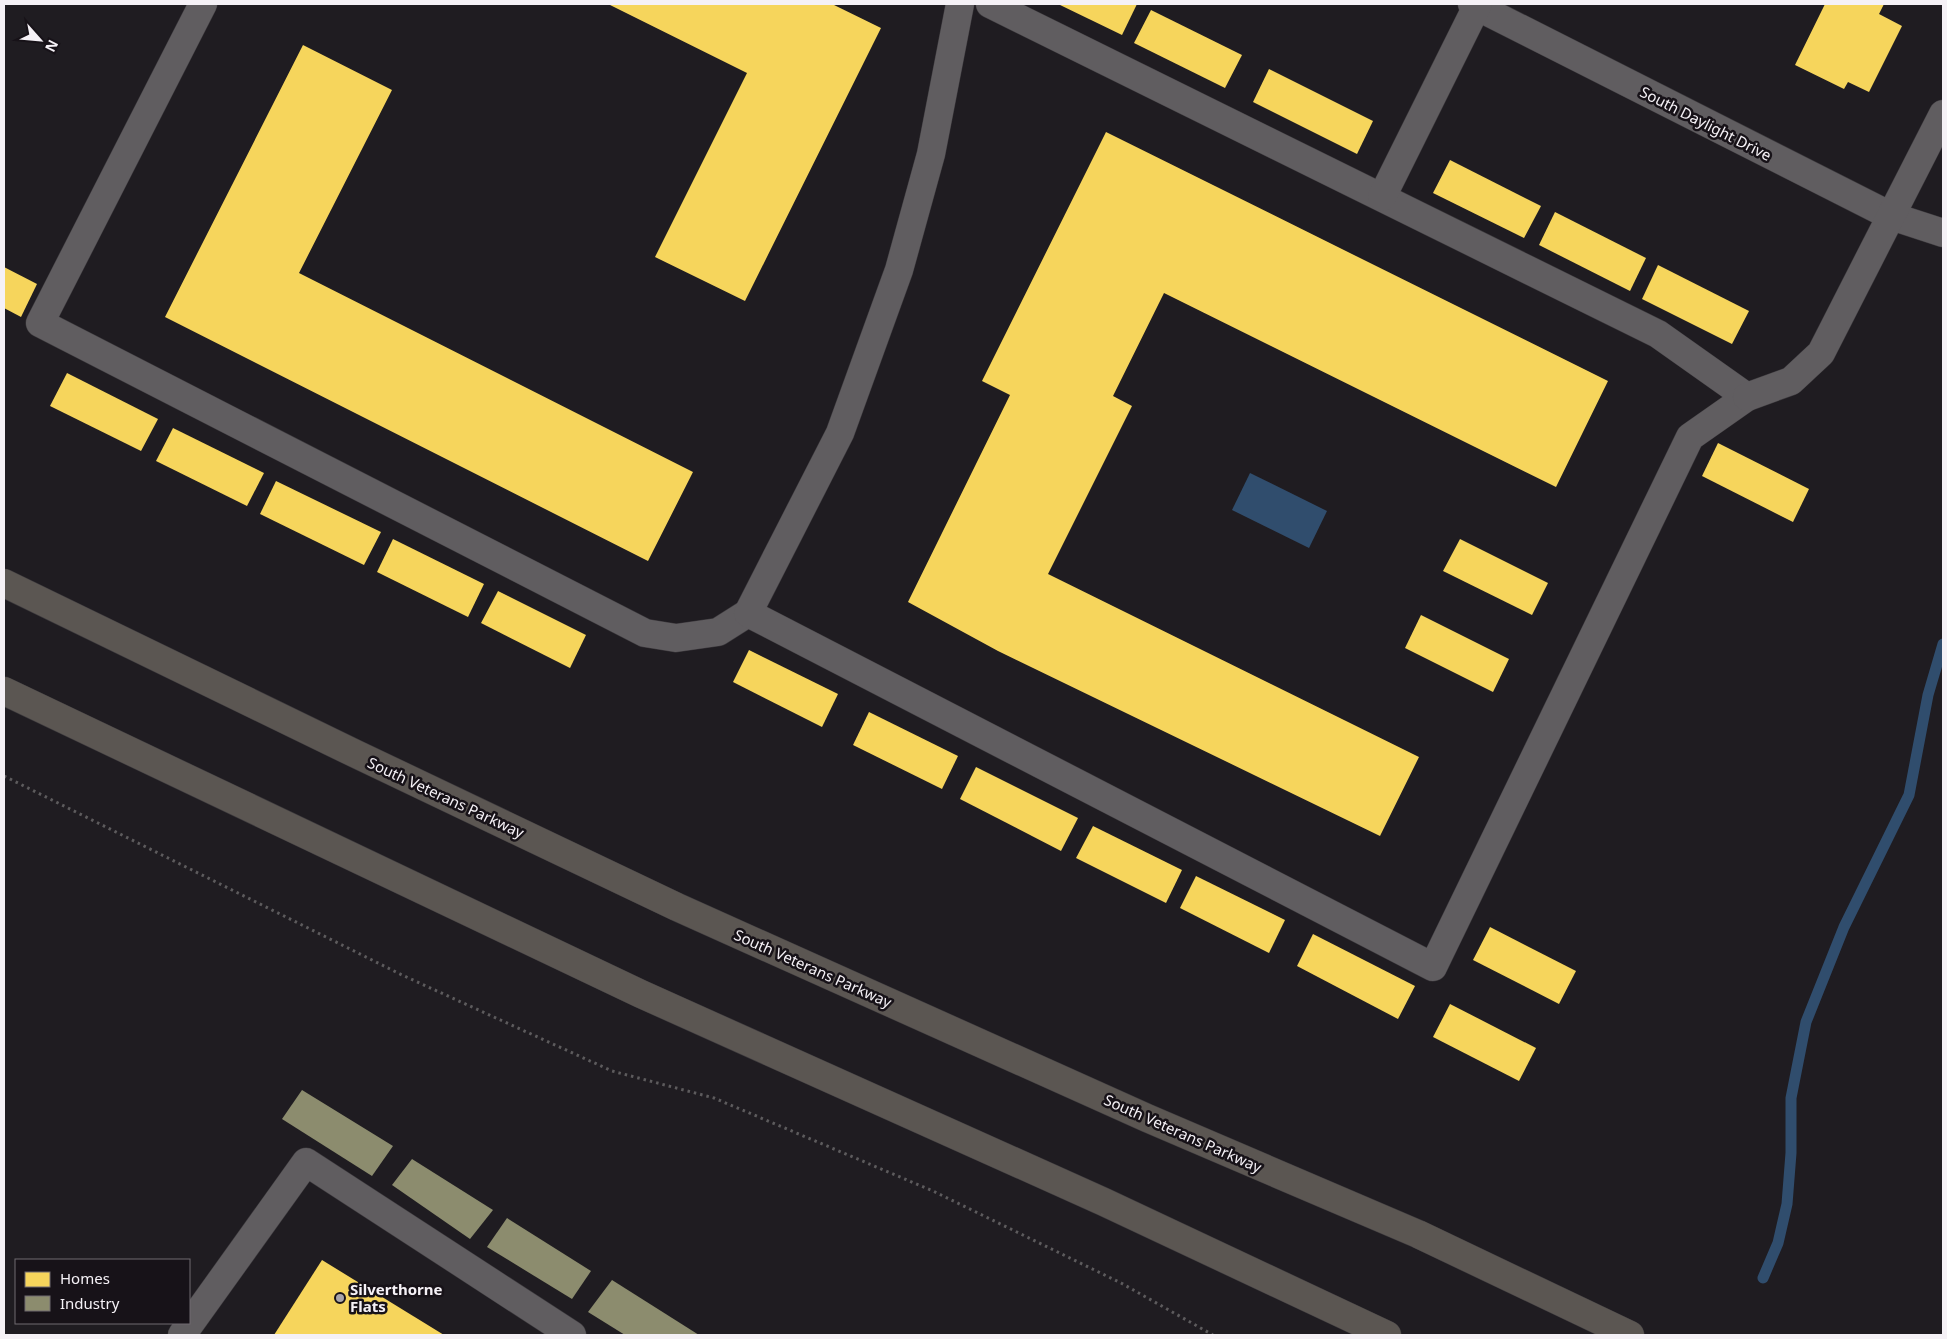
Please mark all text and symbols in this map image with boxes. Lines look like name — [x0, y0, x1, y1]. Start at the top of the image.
north arrow — [15, 15, 65, 65]
text: N — [41, 37, 63, 56]
street label: South Daylight Drive — [1637, 81, 1775, 165]
street label: South Veterans Parkway — [365, 752, 528, 842]
street label: South Veterans Parkway — [731, 924, 895, 1012]
street label: South Veterans Parkway — [1101, 1089, 1265, 1177]
legend — [15, 1259, 190, 1324]
text: Homes — [60, 1268, 110, 1288]
place label: Silverthorne Flats — [350, 1279, 443, 1316]
marker: Silverthorne Flats — [334, 1292, 346, 1304]
text: Industry — [60, 1293, 120, 1313]

